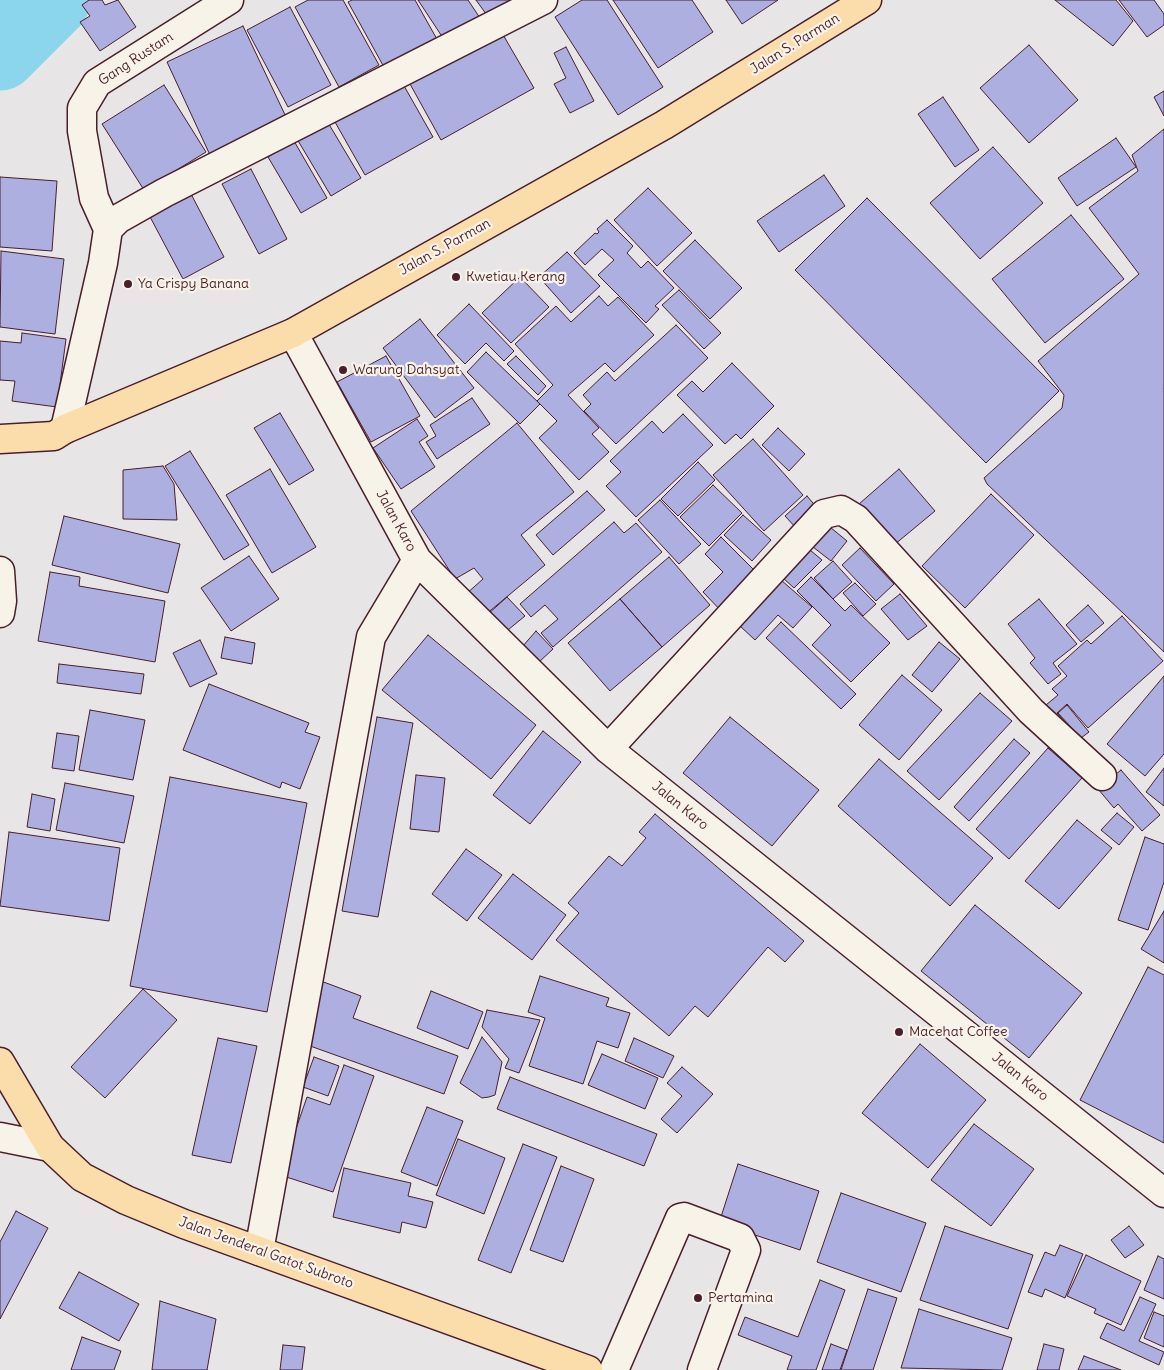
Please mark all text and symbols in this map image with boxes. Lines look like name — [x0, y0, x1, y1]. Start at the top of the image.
street label: Jalan S. Parman — [747, 10, 843, 78]
street label: Gang Rustam — [95, 29, 177, 89]
street label: Jalan S. Parman — [396, 215, 494, 279]
place label: Kwetiau Kerang — [466, 269, 565, 285]
marker: Kwetiau Kerang — [450, 271, 462, 283]
place label: Ya Crispy Banana — [138, 276, 249, 292]
marker: Ya Crispy Banana — [122, 278, 134, 290]
place label: Warung Dahsyat — [353, 362, 459, 378]
marker: Warung Dahsyat — [337, 364, 349, 376]
street label: Jalan Karo — [372, 487, 420, 555]
street label: Jalan Karo — [648, 778, 712, 834]
place label: Macehat Coffee — [909, 1024, 1007, 1040]
marker: Macehat Coffee — [893, 1026, 905, 1038]
street label: Jalan Karo — [988, 1049, 1052, 1105]
street label: Jalan Jenderal Gatot Subroto — [176, 1214, 356, 1292]
place label: Pertamina — [708, 1290, 773, 1306]
marker: Pertamina — [692, 1292, 704, 1304]

